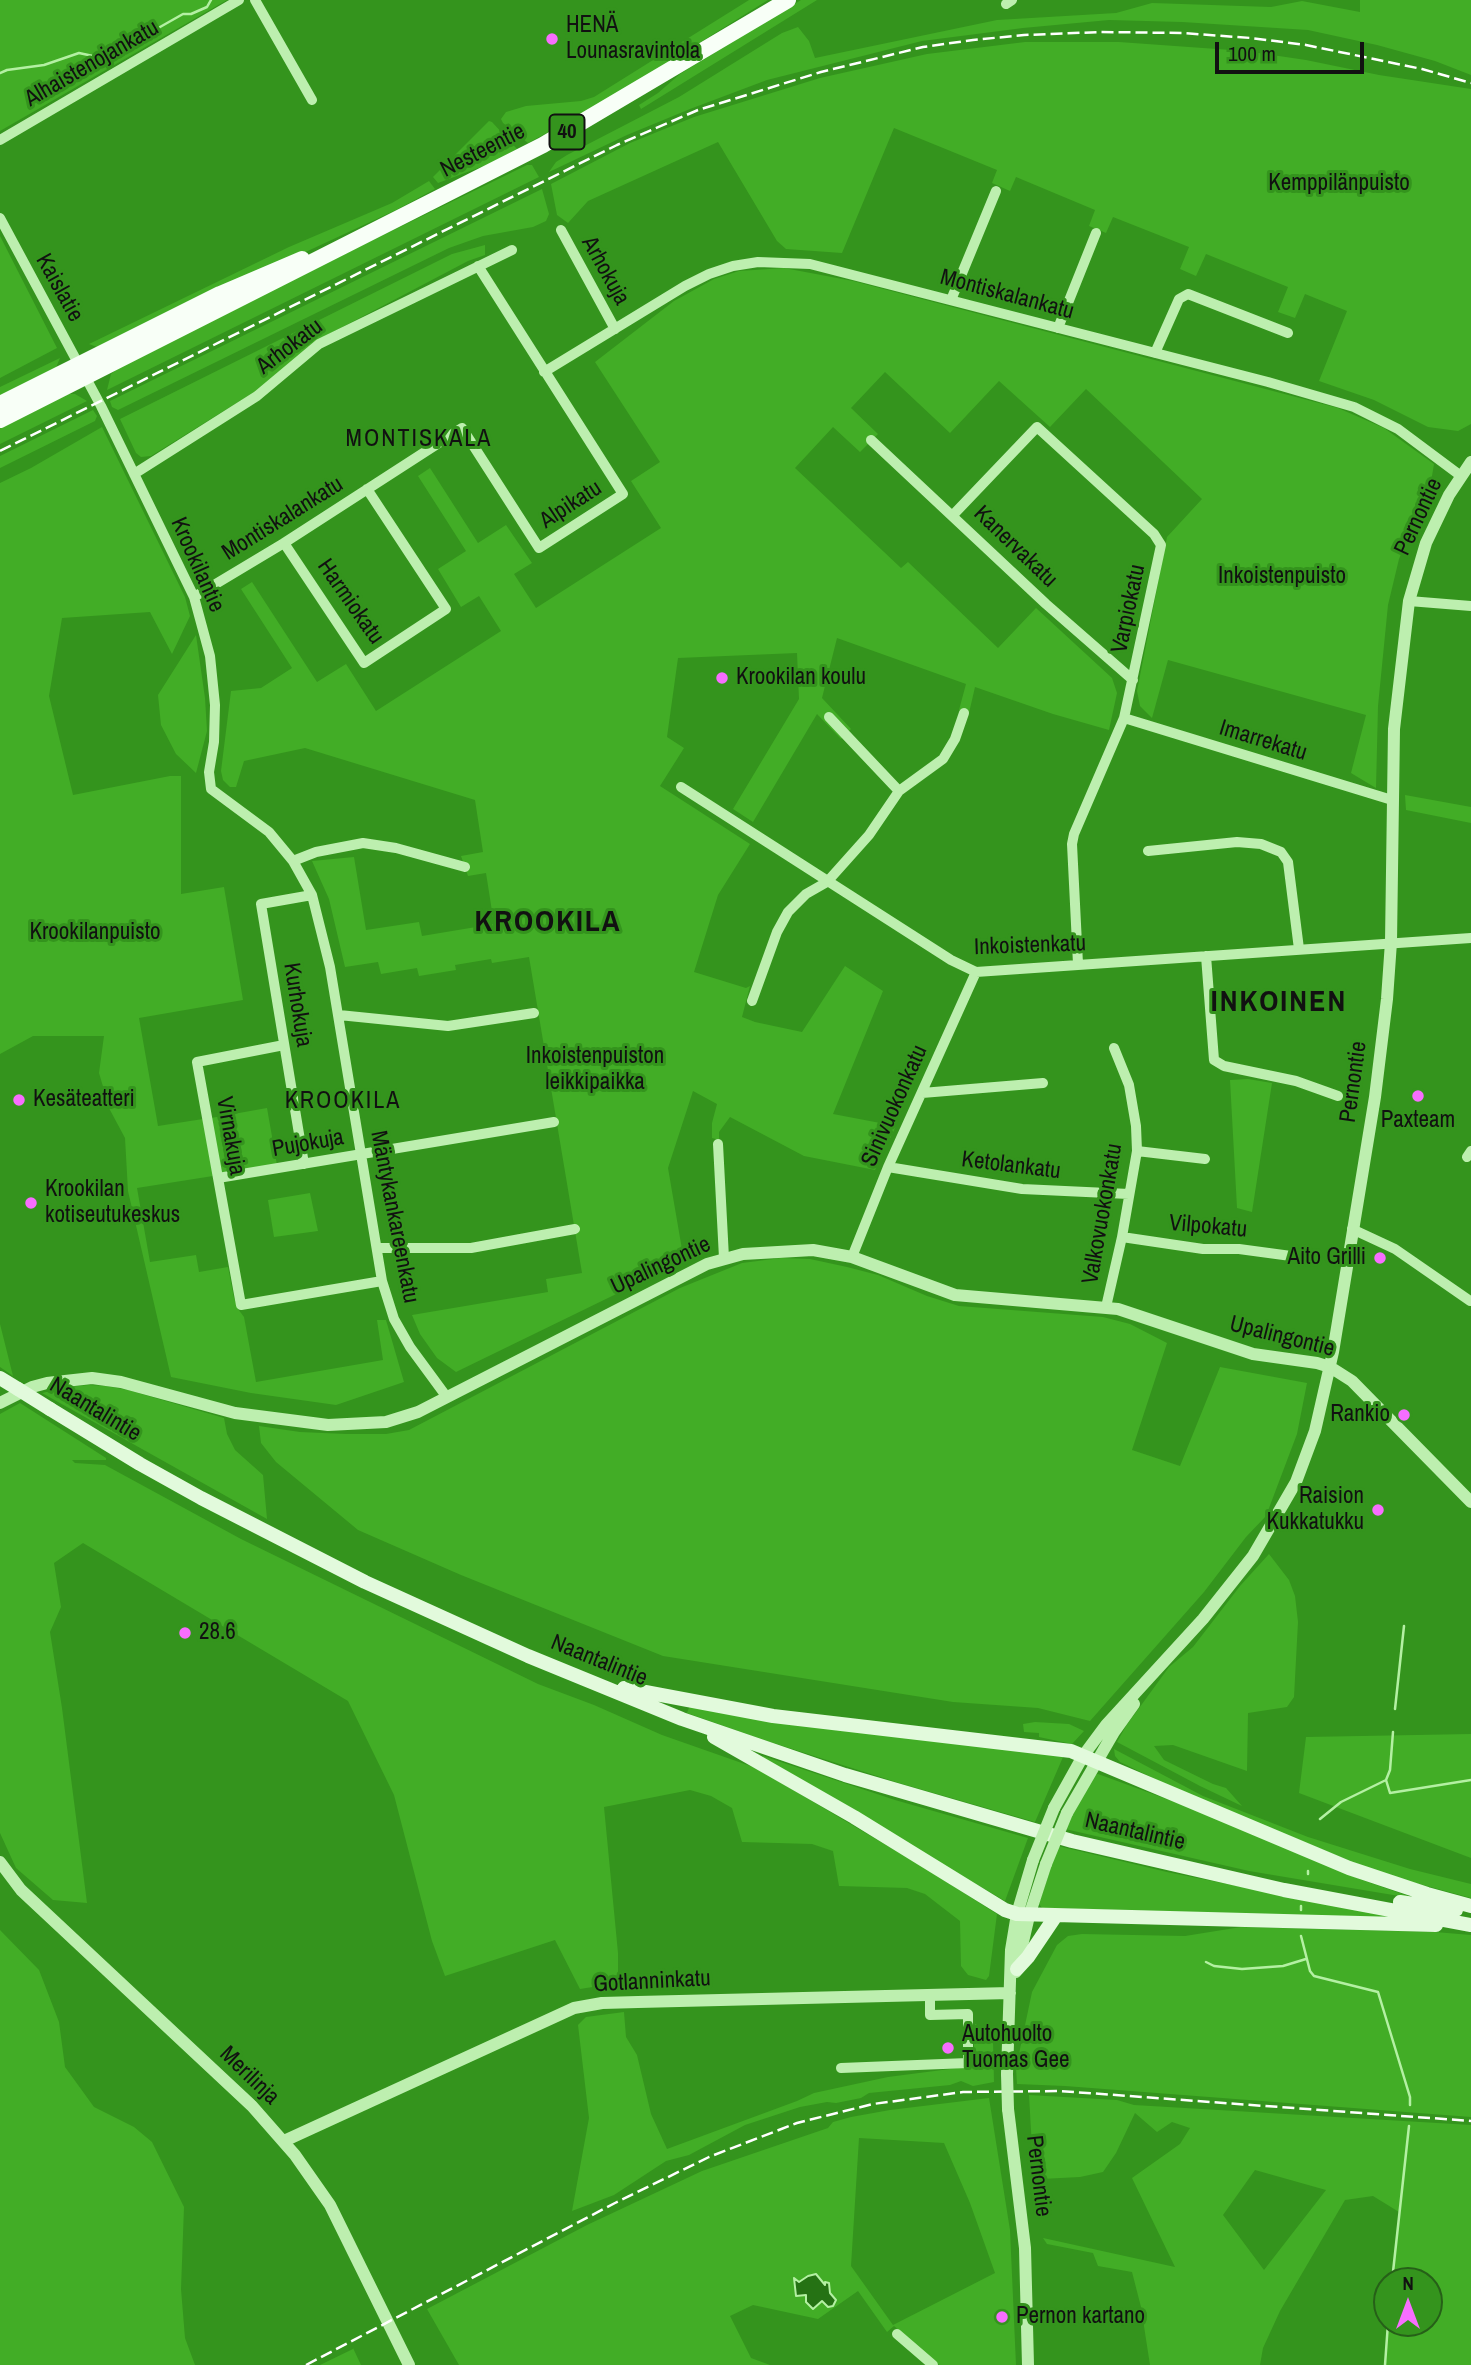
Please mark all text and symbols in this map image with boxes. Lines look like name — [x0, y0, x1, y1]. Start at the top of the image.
place label: HENÄ Lounasravintola — [566, 12, 700, 66]
street label: Alhaistenojankatu — [20, 15, 164, 113]
scale bar — [1219, 28, 1368, 72]
marker: HENÄ Lounasravintola — [544, 31, 560, 47]
text: 100 m — [1228, 39, 1276, 68]
road number: 40 — [550, 114, 584, 150]
street label: Nesteentie — [436, 118, 530, 184]
park label: Kemppilänpuisto — [1268, 170, 1410, 198]
street label: Arhokuja — [575, 232, 635, 310]
street label: Kaislatie — [29, 249, 89, 327]
street label: Montiskalankatu — [937, 264, 1077, 326]
street label: Arhokatu — [252, 313, 328, 381]
district label: MONTISKALA — [347, 426, 491, 454]
street label: Montiskalankatu — [217, 471, 349, 567]
street label: Pernontie — [1389, 474, 1449, 560]
street label: Alpikatu — [535, 475, 607, 535]
street label: Kanervakatu — [967, 500, 1063, 594]
street label: Krookilantie — [164, 513, 230, 617]
street label: Harmiokatu — [311, 554, 389, 650]
street label: Varpiokatu — [1106, 562, 1152, 656]
park label: Inkoistenpuisto — [1218, 563, 1346, 591]
place label: Krookilan koulu — [736, 664, 866, 692]
marker: Krookilan koulu — [714, 670, 730, 686]
street label: Imarrekatu — [1216, 715, 1310, 767]
district label: KROOKILA — [475, 905, 621, 941]
park label: Krookilanpuisto — [29, 919, 161, 947]
street label: Inkoistenkatu — [973, 930, 1087, 962]
street label: Kurhokuja — [277, 961, 317, 1049]
district label: INKOINEN — [1212, 985, 1346, 1021]
street label: Pernontie — [1335, 1040, 1373, 1124]
street label: Sinivuokonkatu — [856, 1041, 934, 1171]
park label: Inkoistenpuiston leikkipaikka — [526, 1043, 664, 1097]
place label: Kesäteatteri — [33, 1086, 135, 1114]
district label: KROOKILA — [286, 1088, 400, 1116]
marker: Paxteam — [1410, 1088, 1426, 1104]
marker: Kesäteatteri — [11, 1092, 27, 1108]
street label: Virnakuja — [210, 1095, 250, 1177]
place label: Paxteam — [1381, 1107, 1455, 1135]
street label: Pujokuja — [270, 1124, 346, 1164]
street label: Mäntykankareenkatu — [364, 1128, 424, 1306]
street label: Valkovuokonkatu — [1077, 1142, 1129, 1286]
street label: Ketolankatu — [960, 1146, 1062, 1186]
place label: Krookilan kotiseutukeskus — [45, 1176, 180, 1230]
marker: Krookilan kotiseutukeskus — [23, 1195, 39, 1211]
street label: Vilpokatu — [1168, 1210, 1248, 1244]
street label: Upalingontie — [607, 1231, 715, 1301]
place label: Aito Grilli — [1287, 1244, 1366, 1272]
marker: Aito Grilli — [1372, 1250, 1388, 1266]
street label: Upalingontie — [1227, 1311, 1337, 1363]
street label: Naantalintie — [44, 1372, 146, 1448]
place label: Rankio — [1330, 1401, 1390, 1429]
marker: Rankio — [1396, 1407, 1412, 1423]
place label: Raision Kukkatukku — [1267, 1483, 1364, 1537]
marker: Raision Kukkatukku — [1370, 1502, 1386, 1518]
place label: 28.6 — [199, 1619, 236, 1647]
marker: 28.6 — [177, 1625, 193, 1641]
street label: Naantalintie — [547, 1629, 651, 1693]
street label: Naantalintie — [1082, 1807, 1188, 1857]
street label: Gotlanninkatu — [593, 1965, 711, 1999]
place label: Autohuolto Tuomas Gee — [962, 2021, 1069, 2075]
marker: Autohuolto Tuomas Gee — [940, 2040, 956, 2056]
street label: Merilinja — [213, 2041, 285, 2111]
street label: Pernontie — [1019, 2134, 1057, 2218]
north arrow — [1373, 2267, 1443, 2337]
text: N — [1402, 2270, 1414, 2296]
place label: Pernon kartano — [1016, 2303, 1145, 2331]
marker: Pernon kartano — [994, 2309, 1010, 2325]

